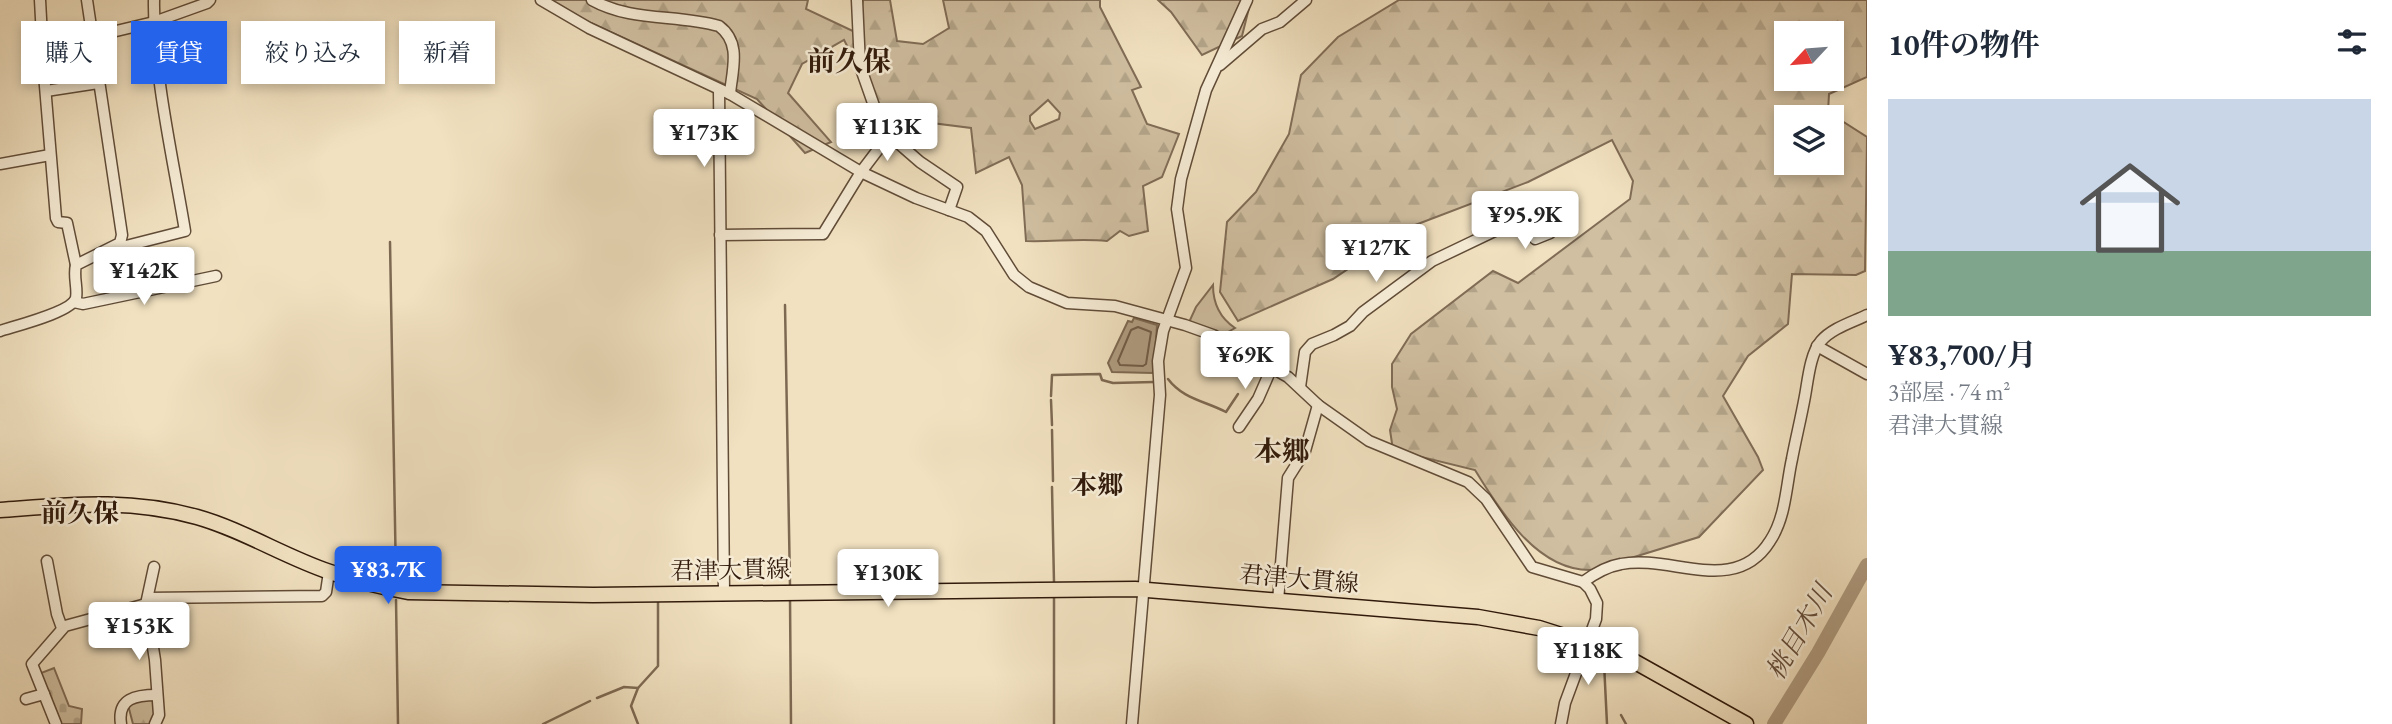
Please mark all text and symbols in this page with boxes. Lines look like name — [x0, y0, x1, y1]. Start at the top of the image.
chip: 購入 — [21, 21, 117, 84]
chip: 賃貸 — [131, 21, 227, 84]
chip: 絞り込み — [241, 21, 385, 84]
chip: 新着 — [399, 21, 495, 84]
north arrow — [1774, 21, 1844, 91]
map controls — [1774, 21, 1844, 175]
icon: filters — [2333, 23, 2371, 61]
text: 10件の物件 — [1888, 25, 2040, 64]
district label: 前久保 — [807, 43, 891, 79]
pin: ¥113K — [838, 104, 936, 163]
button: layers — [1774, 105, 1844, 175]
pin: ¥173K — [655, 110, 753, 169]
text: ¥113K — [852, 111, 922, 141]
text: ¥173K — [669, 117, 739, 147]
icon: home — [2067, 145, 2193, 271]
pin: ¥95.9K — [1468, 191, 1582, 251]
text: ¥95.9K — [1488, 199, 1562, 229]
pin: ¥127K — [1327, 224, 1425, 284]
text: ¥127K — [1341, 232, 1411, 262]
pin: ¥142K — [95, 247, 193, 307]
text: ¥142K — [109, 255, 179, 285]
pin: ¥69K — [1204, 332, 1286, 391]
text: ¥83,700/月 — [1888, 335, 2037, 374]
text: ¥69K — [1217, 339, 1273, 369]
text: 3部屋 · 74 m² — [1888, 377, 2010, 407]
text: 君津大貫線 — [1888, 410, 2003, 440]
district label: 本郷 — [1254, 433, 1310, 469]
district label: 本郷 — [1071, 468, 1124, 502]
district label: 前久保 — [41, 496, 119, 530]
pin: ¥83.7K — [331, 546, 445, 606]
pin: ¥130K — [839, 550, 937, 609]
street label: 君津大貫線 — [670, 553, 790, 586]
text: ¥83.7K — [351, 554, 425, 584]
text: ¥130K — [853, 557, 923, 587]
street label: 君津大貫線 — [1238, 558, 1360, 599]
water label: 桃目木川 — [1758, 576, 1841, 686]
pin: ¥153K — [90, 602, 188, 662]
text: ¥153K — [104, 610, 174, 640]
pin: ¥118K — [1539, 628, 1637, 687]
text: ¥118K — [1553, 635, 1623, 665]

